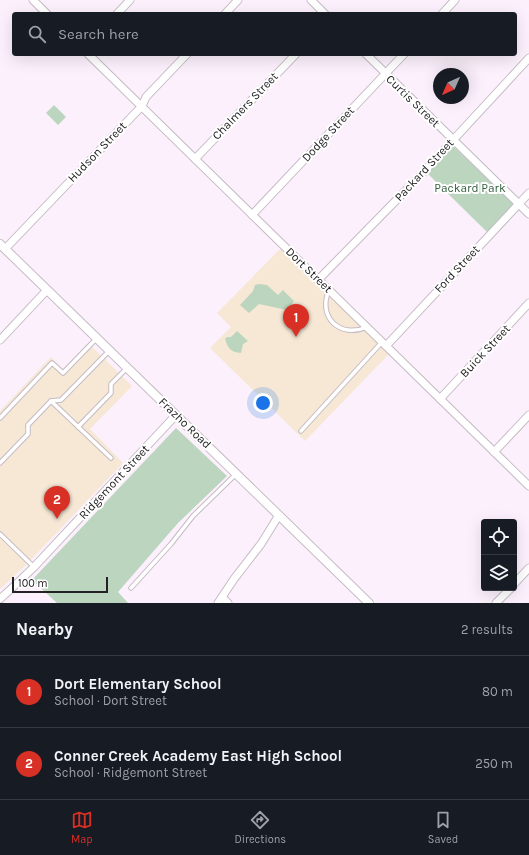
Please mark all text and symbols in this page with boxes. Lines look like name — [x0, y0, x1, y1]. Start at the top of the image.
search box — [12, 12, 517, 56]
icon: search — [26, 23, 48, 45]
text: Search here — [58, 25, 139, 43]
north arrow — [433, 68, 469, 104]
street label: Chalmers Street — [209, 69, 281, 143]
street label: Curtis Street — [383, 72, 443, 130]
street label: Dodge Street — [299, 103, 357, 164]
street label: Hudson Street — [65, 119, 130, 185]
street label: Packard Street — [392, 136, 457, 204]
park label: Packard Park — [434, 181, 506, 195]
street label: Ford Street — [432, 242, 483, 296]
street label: Dort Street — [283, 244, 335, 296]
pin: 1 — [283, 304, 309, 337]
street label: Buick Street — [457, 321, 513, 380]
your location — [253, 393, 273, 413]
street label: Frazho Road — [156, 395, 214, 451]
street label: Ridgemont Street — [76, 442, 152, 522]
pin: 2 — [44, 486, 70, 519]
map controls — [481, 519, 517, 591]
button: locate — [481, 519, 517, 555]
button: layers — [481, 555, 517, 591]
scale bar — [12, 575, 108, 594]
text: 100 m — [18, 577, 48, 590]
text: Nearby — [16, 619, 73, 639]
text: 2 results — [461, 622, 513, 637]
text: Dort Elementary School — [54, 675, 222, 693]
text: 1 — [27, 684, 31, 699]
text: 80 m — [482, 684, 513, 699]
text: School · Dort Street — [54, 693, 167, 708]
text: Conner Creek Academy East High School — [54, 747, 342, 765]
text: 2 — [25, 756, 33, 771]
text: 250 m — [475, 756, 513, 771]
text: School · Ridgemont Street — [54, 765, 207, 780]
tab: Map — [71, 809, 93, 846]
tab: Directions — [234, 809, 286, 846]
tab: Saved — [428, 809, 458, 846]

